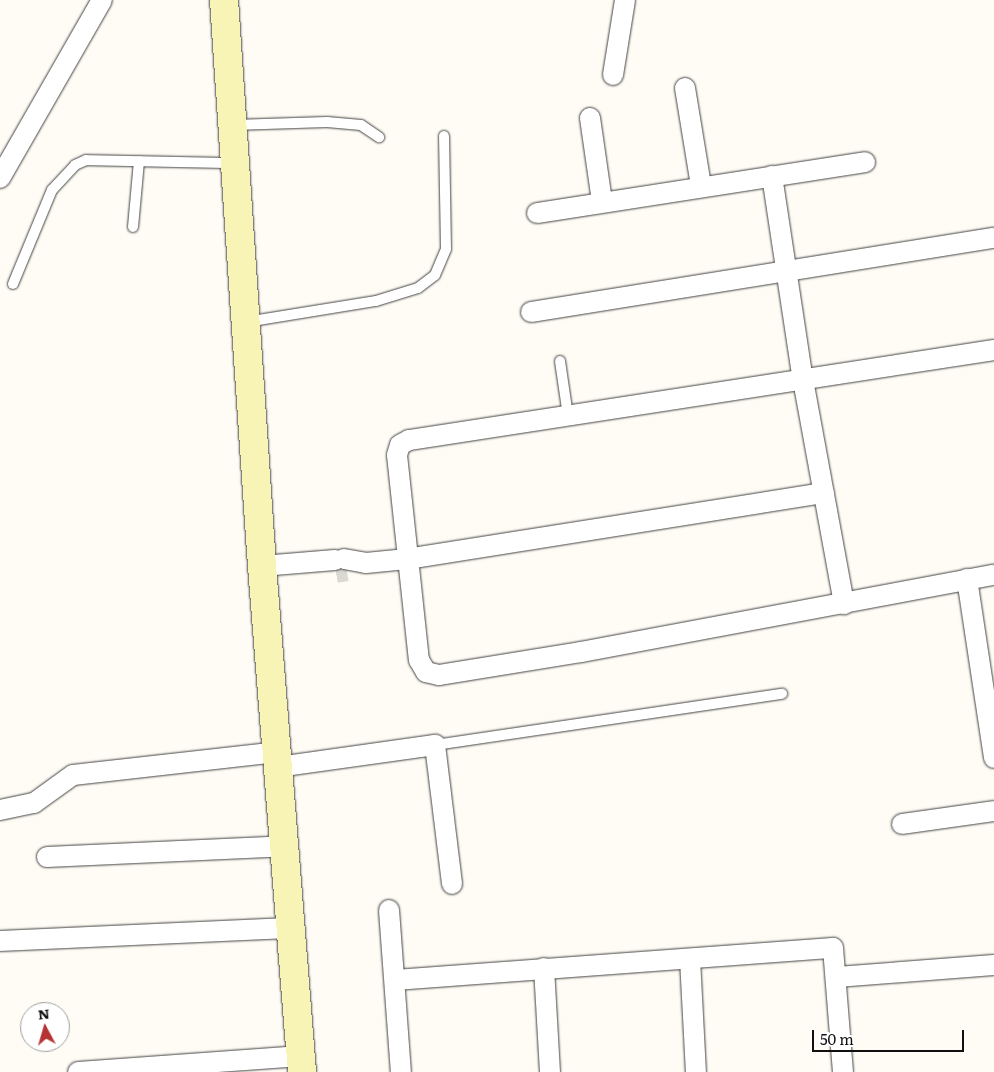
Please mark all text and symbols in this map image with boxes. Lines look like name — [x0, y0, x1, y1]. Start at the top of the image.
north arrow — [20, 1002, 70, 1052]
text: N — [37, 1003, 50, 1024]
scale bar — [814, 1020, 966, 1052]
text: 50 m — [820, 1027, 854, 1050]

